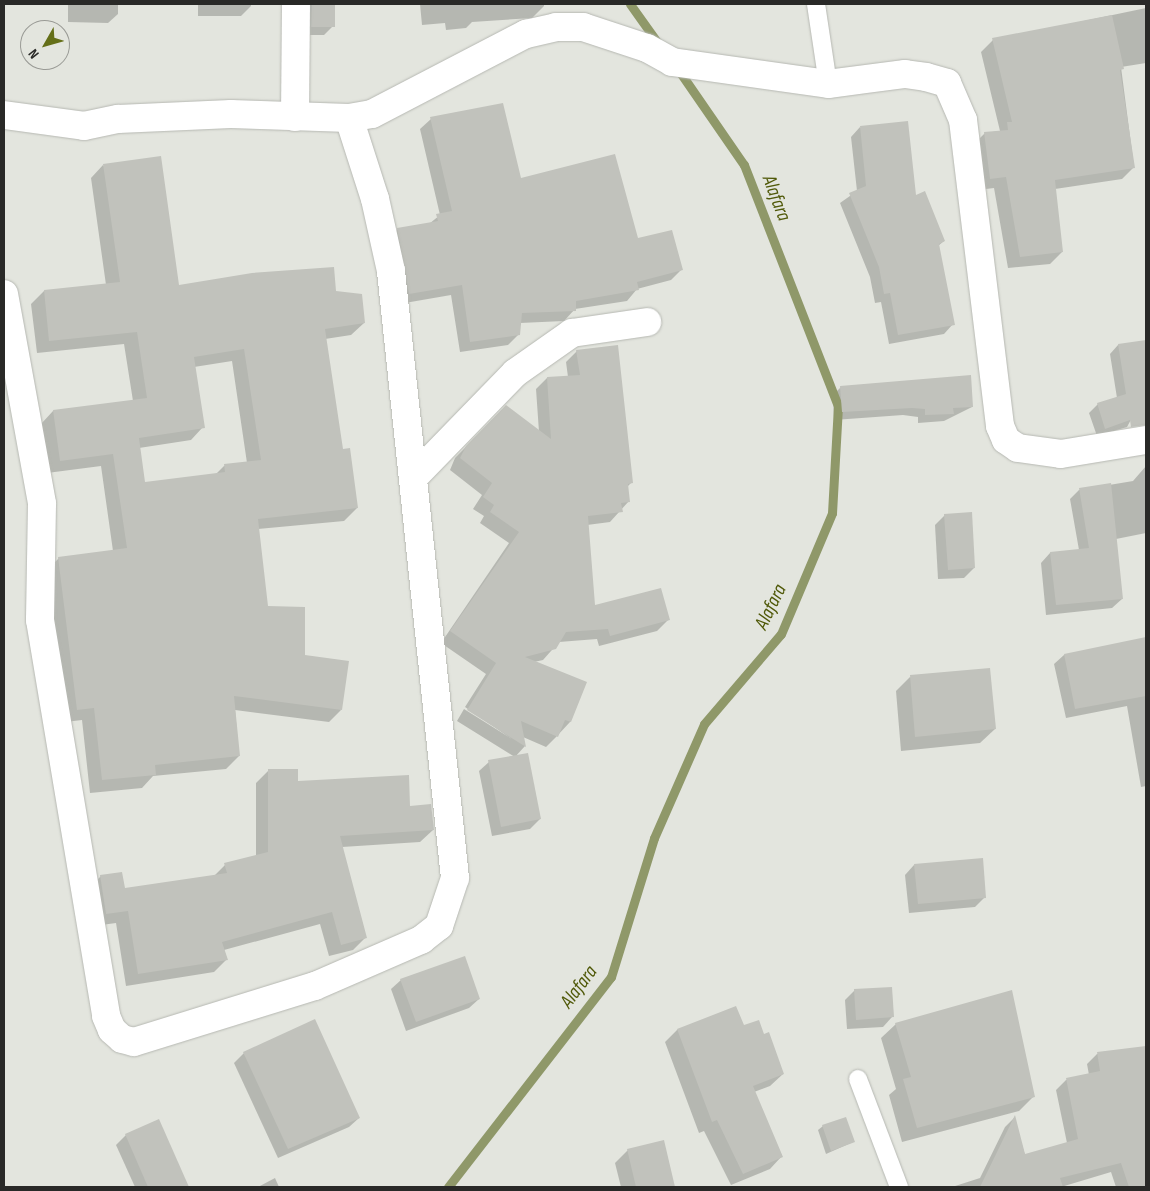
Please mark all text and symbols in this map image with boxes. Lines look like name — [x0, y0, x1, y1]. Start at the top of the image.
north arrow — [20, 20, 70, 70]
text: N — [25, 46, 43, 62]
water label: Alafara — [756, 172, 796, 224]
water label: Alafara — [750, 581, 792, 633]
water label: Alafara — [555, 961, 603, 1013]

